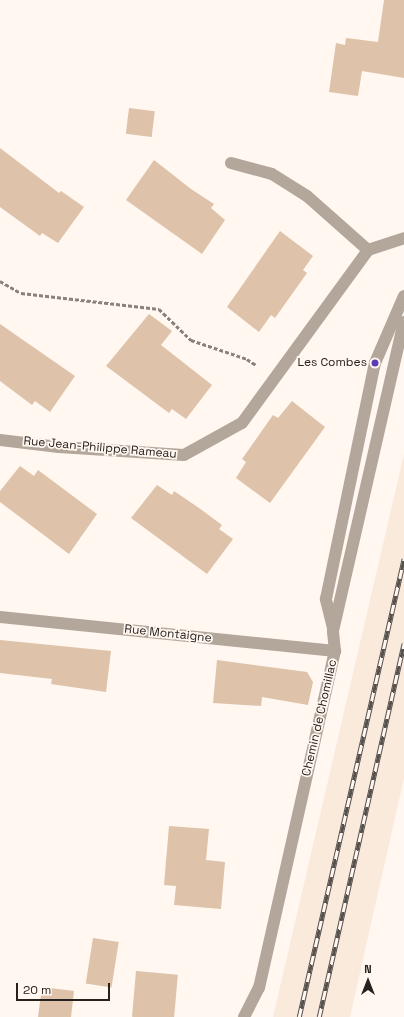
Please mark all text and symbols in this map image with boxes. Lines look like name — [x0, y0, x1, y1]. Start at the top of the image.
place label: Les Combes — [297, 356, 367, 370]
marker: Les Combes — [370, 358, 380, 368]
street label: Rue Jean-Philippe Rameau — [23, 434, 177, 462]
street label: Rue Montaigne — [124, 622, 212, 646]
street label: Chemin de Chomillac — [300, 658, 340, 778]
north arrow — [348, 961, 388, 1001]
text: N — [364, 962, 372, 976]
scale bar — [18, 975, 112, 1001]
text: 20 m — [23, 982, 51, 998]

